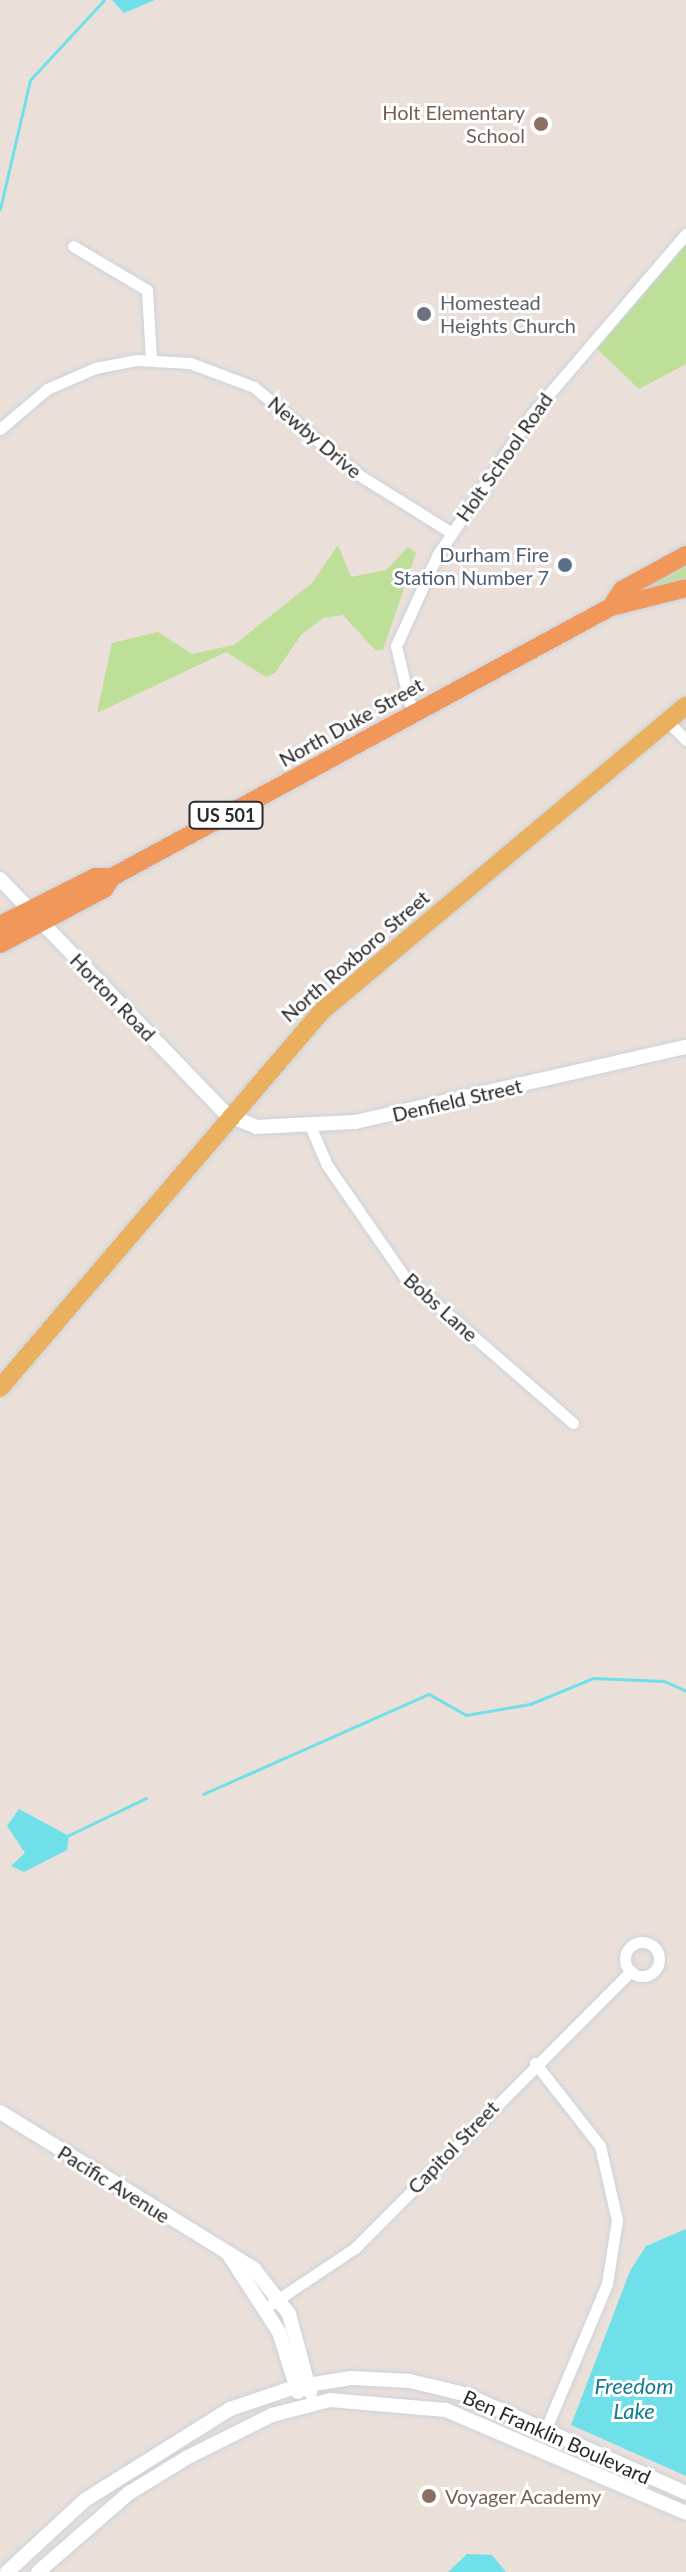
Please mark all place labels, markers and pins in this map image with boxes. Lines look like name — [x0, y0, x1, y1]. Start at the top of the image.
place label: Holt Elementary School — [382, 100, 525, 147]
marker: Holt Elementary School — [532, 115, 550, 133]
place label: Homestead Heights Church — [440, 290, 576, 337]
marker: Homestead Heights Church — [415, 305, 433, 323]
place label: Durham Fire Station Number 7 — [393, 542, 549, 589]
marker: Durham Fire Station Number 7 — [556, 556, 574, 574]
place label: Voyager Academy — [445, 2484, 602, 2508]
marker: Voyager Academy — [420, 2487, 438, 2505]

